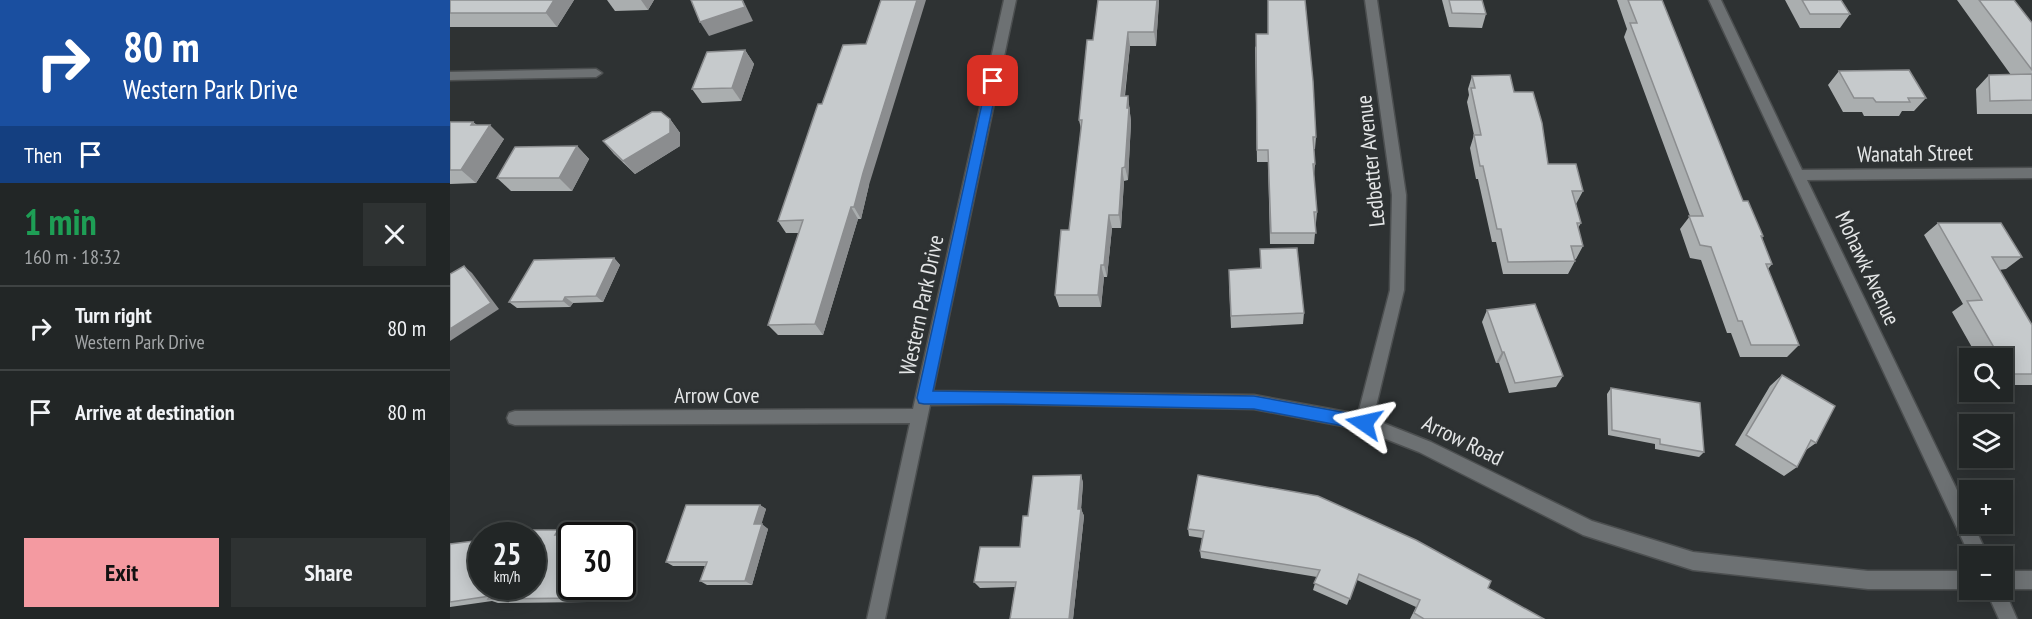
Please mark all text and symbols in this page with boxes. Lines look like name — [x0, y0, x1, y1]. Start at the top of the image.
text: 80 m — [123, 19, 200, 74]
icon: right — [24, 24, 102, 102]
pin — [967, 55, 1018, 106]
icon: arrive — [976, 64, 1009, 97]
text: Western Park Drive — [123, 72, 298, 106]
street label: Ledbetter Avenue — [1349, 94, 1391, 228]
icon: arrive — [74, 138, 107, 171]
street label: Wanatah Street — [1857, 138, 1973, 168]
text: Then — [24, 141, 62, 169]
text: 1 min — [24, 198, 97, 245]
button: close — [363, 203, 426, 266]
street label: Mohawk Avenue — [1829, 206, 1907, 330]
street label: Western Park Drive — [892, 232, 950, 378]
text: 160 m · 18:32 — [24, 244, 121, 270]
text: Turn right — [75, 301, 152, 329]
icon: right — [24, 312, 57, 345]
text: 80 m — [387, 314, 426, 342]
text: Western Park Drive — [75, 329, 205, 355]
map controls — [1959, 348, 2013, 600]
button: search — [1959, 348, 2013, 402]
street label: Arrow Cove — [674, 381, 760, 409]
position arrow — [1332, 391, 1396, 455]
icon: arrive — [24, 396, 57, 429]
text: Arrive at destination — [75, 398, 235, 426]
text: 80 m — [387, 398, 426, 426]
street label: Arrow Road — [1418, 408, 1508, 472]
button: layers — [1959, 414, 2013, 468]
button: + — [1959, 480, 2013, 534]
speed limit sign: 30 — [558, 522, 636, 600]
text: 25 — [493, 534, 521, 573]
button: Exit — [24, 538, 219, 607]
button: Share — [231, 538, 426, 607]
button: − — [1959, 546, 2013, 600]
text: km/h — [494, 567, 520, 586]

